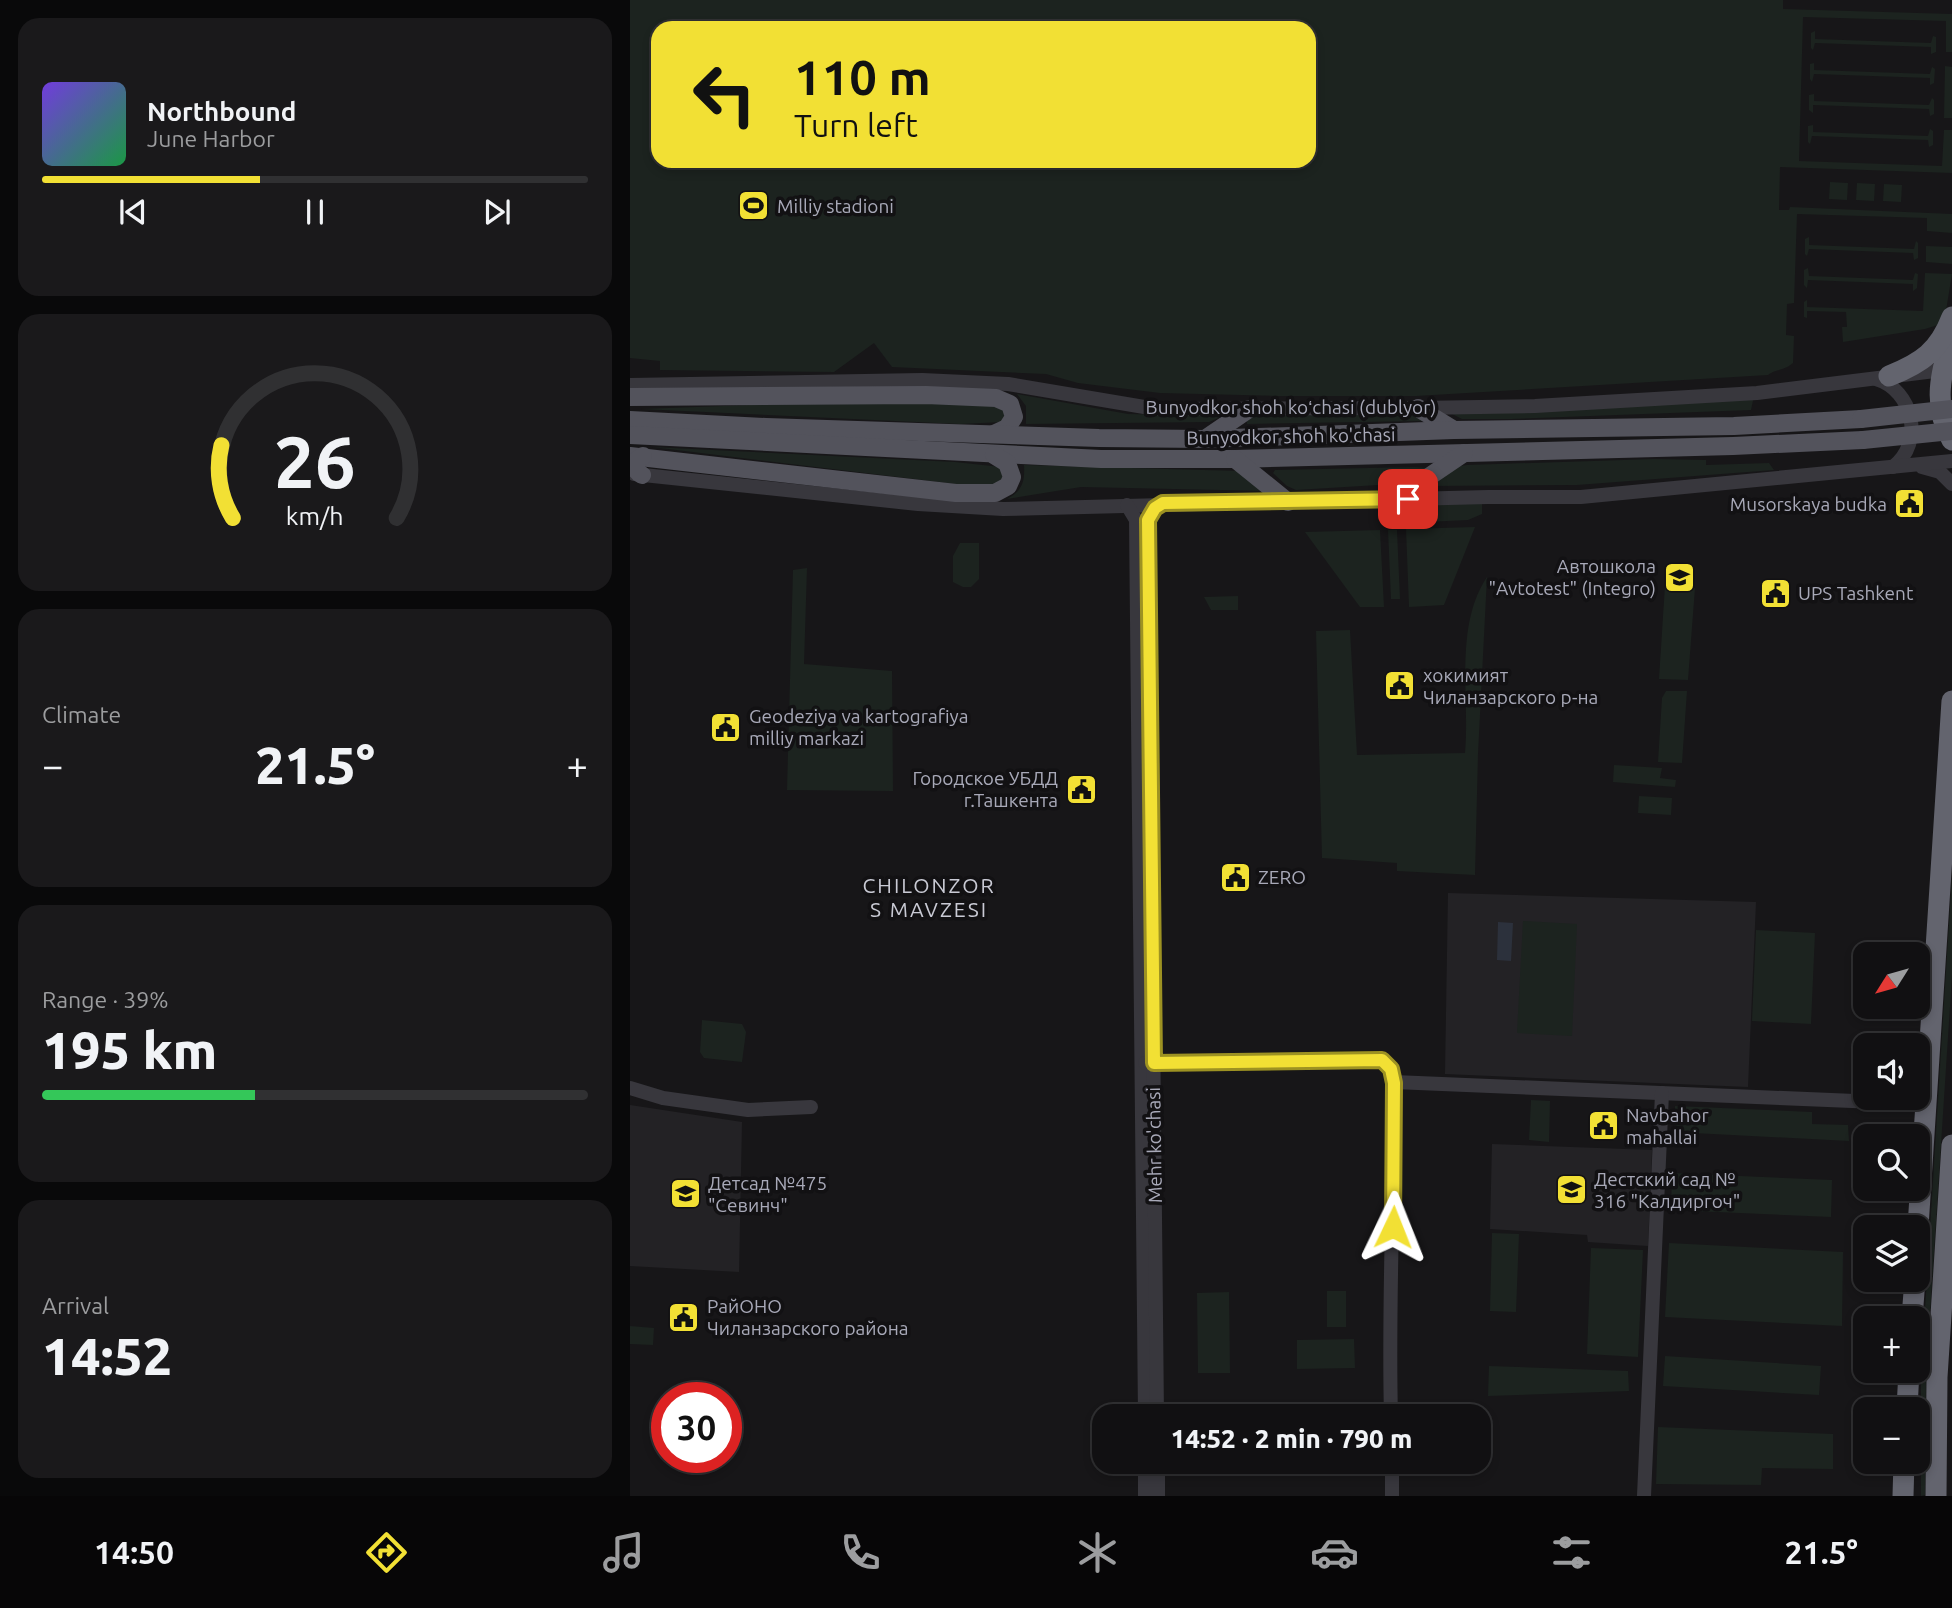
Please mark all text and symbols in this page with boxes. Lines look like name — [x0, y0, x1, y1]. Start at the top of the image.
icon: left — [679, 49, 770, 140]
text: 110 m — [794, 49, 931, 104]
text: Northbound — [147, 97, 296, 126]
text: Turn left — [794, 107, 918, 143]
text: June Harbor — [147, 126, 275, 151]
sports icon: Milliy stadioni — [737, 189, 771, 223]
icon: previous — [114, 193, 152, 231]
icon: pause — [296, 193, 334, 231]
icon: next — [478, 193, 516, 231]
place label: Milliy stadioni — [777, 195, 894, 217]
street label: Bunyodkor shoh koʻchasi (dublyor) — [1146, 396, 1436, 418]
text: 26 — [274, 421, 356, 503]
street label: Bunyodkor shoh ko'chasi — [1186, 423, 1396, 449]
pin — [1378, 469, 1438, 529]
icon: arrive — [1389, 480, 1427, 518]
public building icon: Musorskaya budka — [1893, 487, 1927, 521]
place label: Musorskaya budka — [1730, 493, 1887, 515]
text: km/h — [286, 502, 344, 530]
place label: Автошкола "Avtotest" (Integro) — [1488, 555, 1656, 599]
school or university icon: Автошкола "Avtotest" (Integro) — [1662, 560, 1696, 594]
public building icon: UPS Tashkent — [1758, 576, 1792, 610]
place label: UPS Tashkent — [1798, 582, 1914, 604]
place label: хокимият Чиланзарского р-на — [1423, 664, 1598, 708]
public building icon: хокимият Чиланзарского р-на — [1383, 669, 1417, 703]
text: Climate — [42, 702, 121, 727]
place label: Geodeziya va kartografiya milliy markazi — [749, 705, 968, 749]
public building icon: Geodeziya va kartografiya milliy markazi — [709, 710, 743, 744]
text: 21.5° — [255, 736, 375, 794]
text: − — [42, 744, 63, 786]
text: + — [567, 744, 588, 786]
place label: Городское УБДД г.Ташкента — [913, 767, 1058, 811]
public building icon: Городское УБДД г.Ташкента — [1064, 772, 1098, 806]
public building icon: ZERO — [1218, 860, 1252, 894]
place label: ZERO — [1258, 866, 1306, 888]
district label: CHILONZOR S MAVZESI — [862, 873, 996, 921]
north arrow — [1853, 942, 1930, 1018]
map controls — [1853, 942, 1930, 1474]
text: Range · 39% — [42, 987, 169, 1012]
text: 195 km — [42, 1021, 217, 1079]
button: sound — [1853, 1033, 1930, 1110]
street label: Mehr ko'chasi — [1142, 1087, 1166, 1203]
place label: Navbahor mahallai — [1626, 1104, 1709, 1148]
public building icon: Navbahor mahallai — [1586, 1109, 1620, 1143]
button: search — [1853, 1124, 1930, 1201]
place label: Дестский сад № 316 "Калдиргоч" — [1594, 1168, 1740, 1212]
place label: Детсад №475 "Севинч" — [708, 1172, 827, 1216]
school or university icon: Дестский сад № 316 "Калдиргоч" — [1554, 1173, 1588, 1207]
school or university icon: Детсад №475 "Севинч" — [668, 1177, 702, 1211]
position arrow — [1356, 1190, 1430, 1264]
button: layers — [1853, 1215, 1930, 1292]
text: Arrival — [42, 1293, 109, 1318]
place label: РайОНО Чиланзарского района — [707, 1295, 909, 1339]
public building icon: РайОНО Чиланзарского района — [667, 1300, 701, 1334]
button: + — [1853, 1306, 1930, 1383]
text: 14:52 — [42, 1327, 172, 1385]
speed limit sign: 30 — [651, 1382, 742, 1473]
button: − — [1853, 1397, 1930, 1474]
text: 14:52 · 2 min · 790 m — [1171, 1424, 1412, 1453]
icon: directions — [362, 1528, 411, 1577]
icon: music — [599, 1528, 648, 1577]
icon: phone — [836, 1528, 885, 1577]
icon: climate — [1073, 1528, 1122, 1577]
icon: car — [1310, 1528, 1359, 1577]
icon: filters — [1547, 1528, 1596, 1577]
text: 14:50 — [94, 1534, 174, 1570]
text: 21.5° — [1785, 1534, 1858, 1570]

